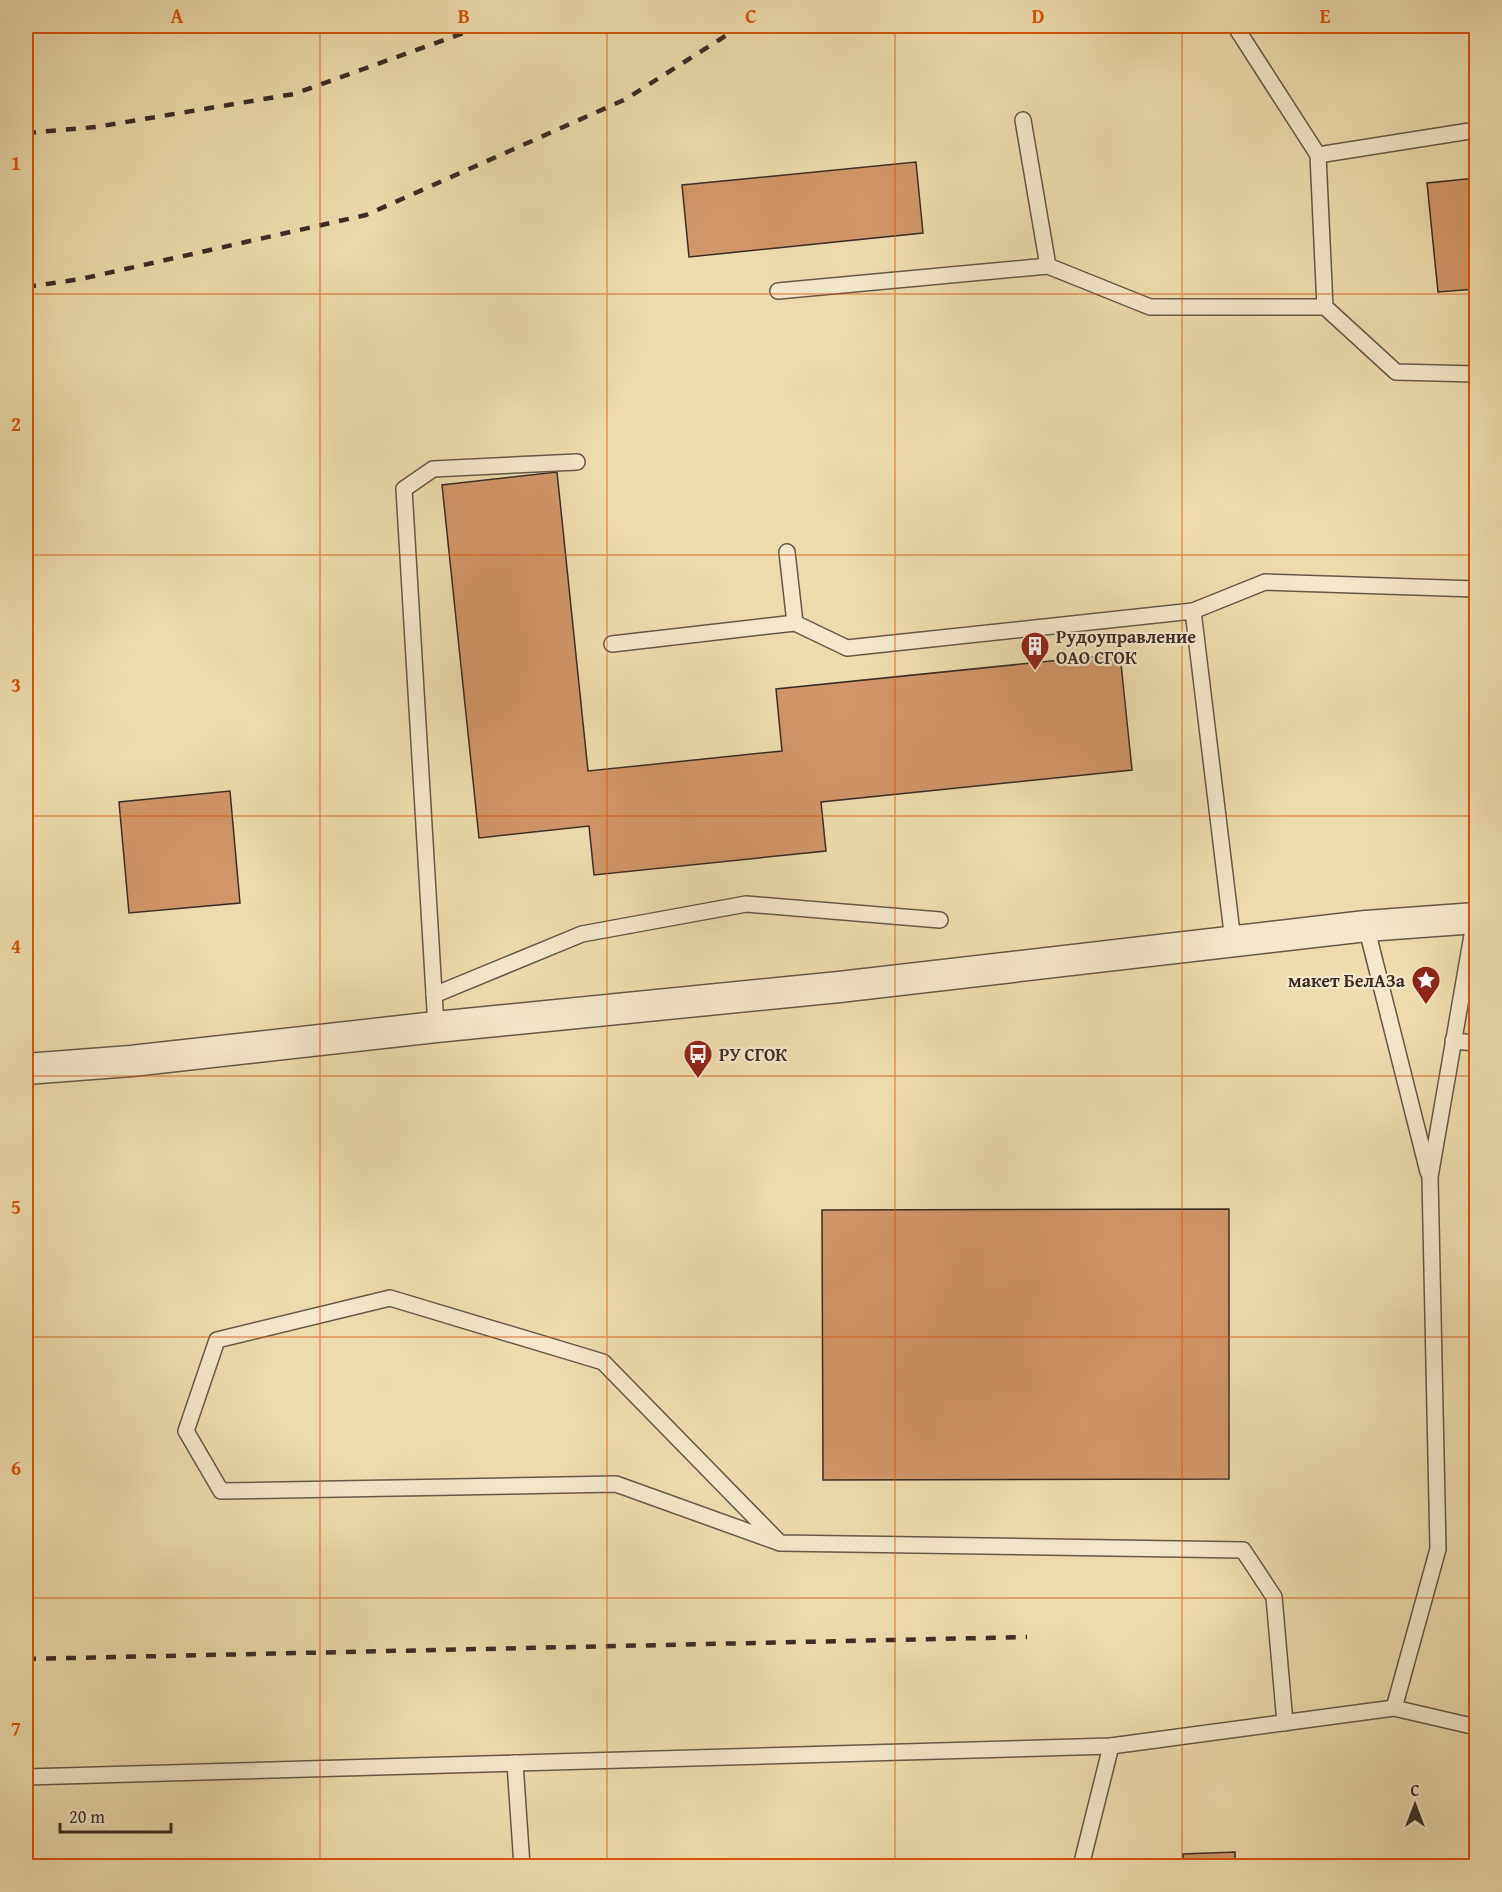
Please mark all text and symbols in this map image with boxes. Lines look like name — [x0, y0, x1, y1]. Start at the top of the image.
text: A — [171, 1, 184, 30]
text: B — [458, 1, 470, 30]
text: C — [745, 1, 757, 30]
text: D — [1031, 1, 1045, 30]
text: E — [1320, 1, 1331, 30]
text: 1 — [11, 148, 21, 177]
text: 2 — [11, 409, 21, 438]
place label: Рудоуправление ОАО СГОК — [1056, 623, 1196, 671]
building icon: Рудоуправление ОАО СГОК — [1019, 630, 1051, 672]
text: 3 — [11, 670, 21, 699]
text: 4 — [11, 931, 21, 960]
place icon: макет БелАЗа — [1410, 964, 1442, 1006]
place label: макет БелАЗа — [1288, 967, 1406, 994]
bus stop icon: РУ СГОК — [682, 1038, 714, 1080]
place label: РУ СГОК — [719, 1041, 787, 1068]
text: 5 — [11, 1192, 21, 1221]
text: 6 — [11, 1453, 21, 1482]
text: 7 — [11, 1713, 21, 1742]
north arrow — [1385, 1775, 1445, 1835]
text: С — [1410, 1778, 1420, 1802]
scale bar — [60, 1796, 171, 1834]
text: 20 m — [69, 1803, 105, 1830]

